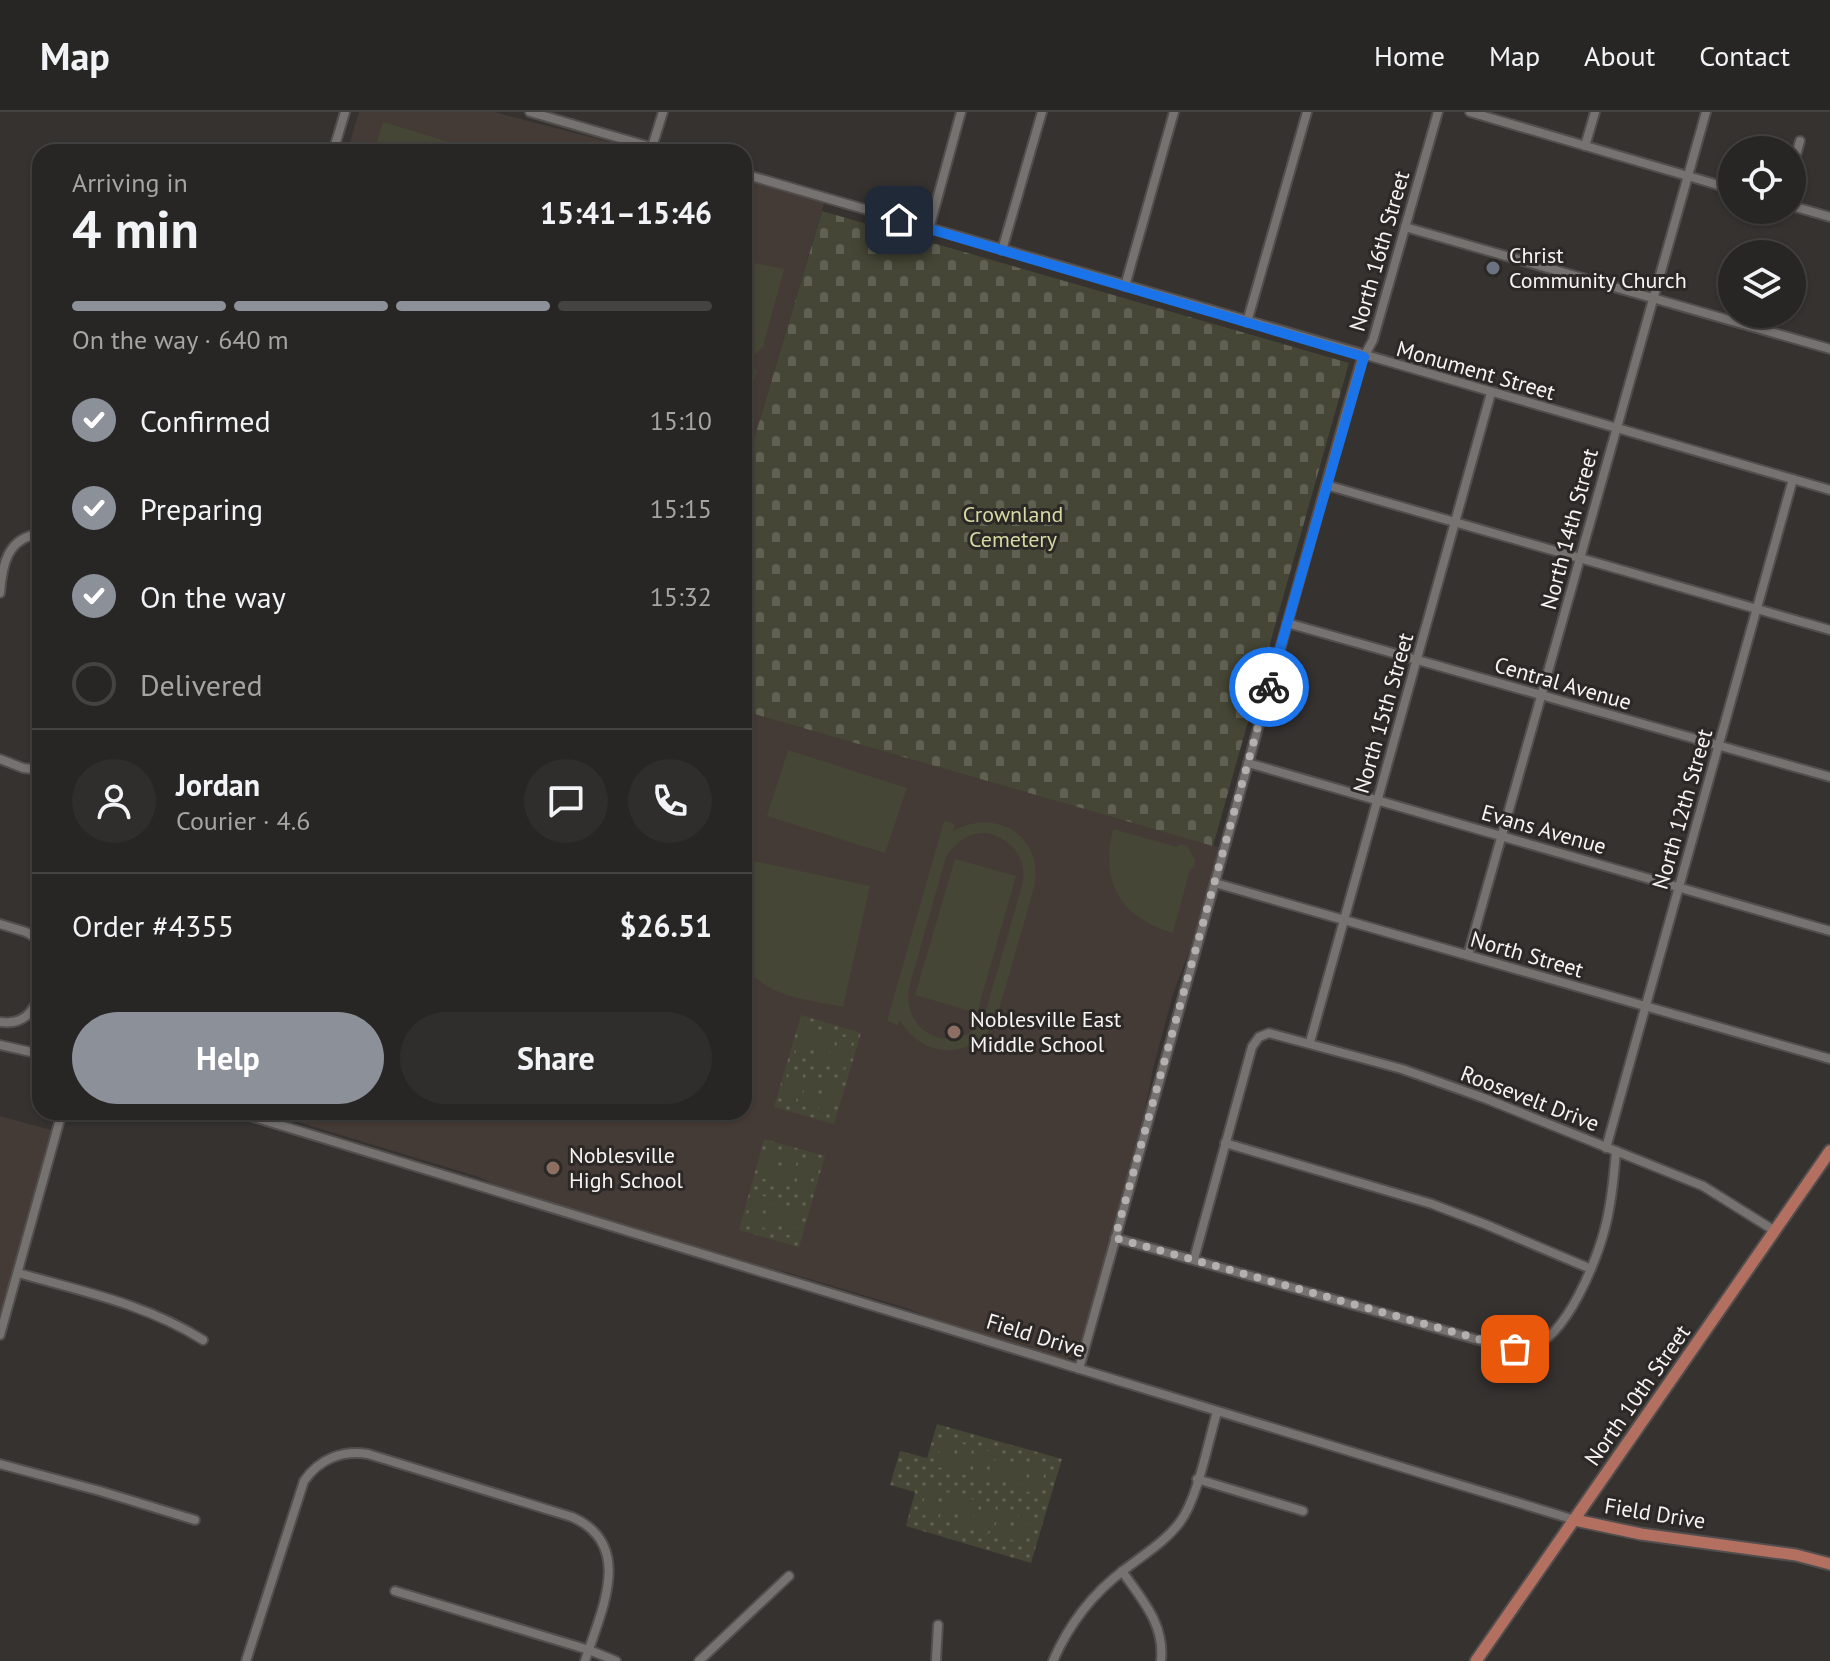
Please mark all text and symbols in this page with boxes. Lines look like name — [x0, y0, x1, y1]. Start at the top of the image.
text: Map — [40, 31, 110, 80]
text: Home — [1374, 37, 1445, 74]
text: Map — [1489, 37, 1540, 74]
text: About — [1584, 37, 1655, 74]
text: Contact — [1699, 37, 1790, 74]
map controls — [1718, 136, 1806, 328]
button: locate — [1718, 136, 1806, 224]
text: Arriving in — [72, 166, 188, 199]
street label: North 16th Street — [1343, 167, 1415, 334]
pin — [865, 186, 933, 254]
text: 15:41–15:46 — [540, 193, 712, 232]
text: 4 min — [72, 195, 199, 262]
icon: home — [877, 198, 921, 242]
button: layers — [1718, 240, 1806, 328]
place label: Christ Community Church — [1509, 241, 1687, 294]
marker: Christ Community Church — [1484, 259, 1502, 277]
text: On the way · 640 m — [72, 323, 289, 356]
street label: Monument Street — [1393, 334, 1559, 406]
icon: check — [72, 398, 116, 442]
text: Confirmed — [140, 401, 271, 440]
text: 15:10 — [650, 404, 712, 437]
street label: North 14th Street — [1534, 445, 1604, 613]
icon: check — [72, 486, 116, 530]
text: Preparing — [140, 489, 263, 528]
text: 15:15 — [650, 492, 712, 525]
park label: Crownland Cemetery — [963, 500, 1063, 553]
icon: check — [72, 574, 116, 618]
text: On the way — [140, 577, 286, 616]
text: 15:32 — [650, 580, 712, 613]
street label: North 15th Street — [1347, 629, 1419, 796]
courier — [1229, 647, 1309, 727]
street label: Central Avenue — [1491, 650, 1635, 716]
text: Delivered — [140, 665, 263, 704]
icon: bike — [1247, 665, 1291, 709]
street label: North 12th Street — [1646, 725, 1718, 892]
button: person — [72, 759, 156, 843]
button: chat — [524, 759, 608, 843]
button: phone — [628, 759, 712, 843]
text: Jordan — [176, 765, 260, 804]
street label: Evans Avenue — [1478, 798, 1610, 860]
text: Courier · 4.6 — [176, 804, 310, 837]
text: Order #4355 — [72, 906, 234, 945]
text: $26.51 — [620, 906, 712, 945]
street label: North Street — [1467, 925, 1587, 984]
place label: Noblesville East Middle School — [970, 1005, 1122, 1058]
button: Help — [72, 1012, 384, 1104]
button: Share — [400, 1012, 712, 1104]
marker: Noblesville East Middle School — [945, 1023, 963, 1041]
street label: Roosevelt Drive — [1457, 1059, 1603, 1137]
place label: Noblesville High School — [569, 1141, 684, 1194]
marker: Noblesville High School — [544, 1159, 562, 1177]
street label: Field Drive — [983, 1307, 1089, 1363]
pin — [1481, 1315, 1549, 1383]
street label: North 10th Street — [1578, 1319, 1696, 1471]
icon: bag — [1493, 1327, 1537, 1371]
street label: Field Drive — [1602, 1491, 1708, 1535]

